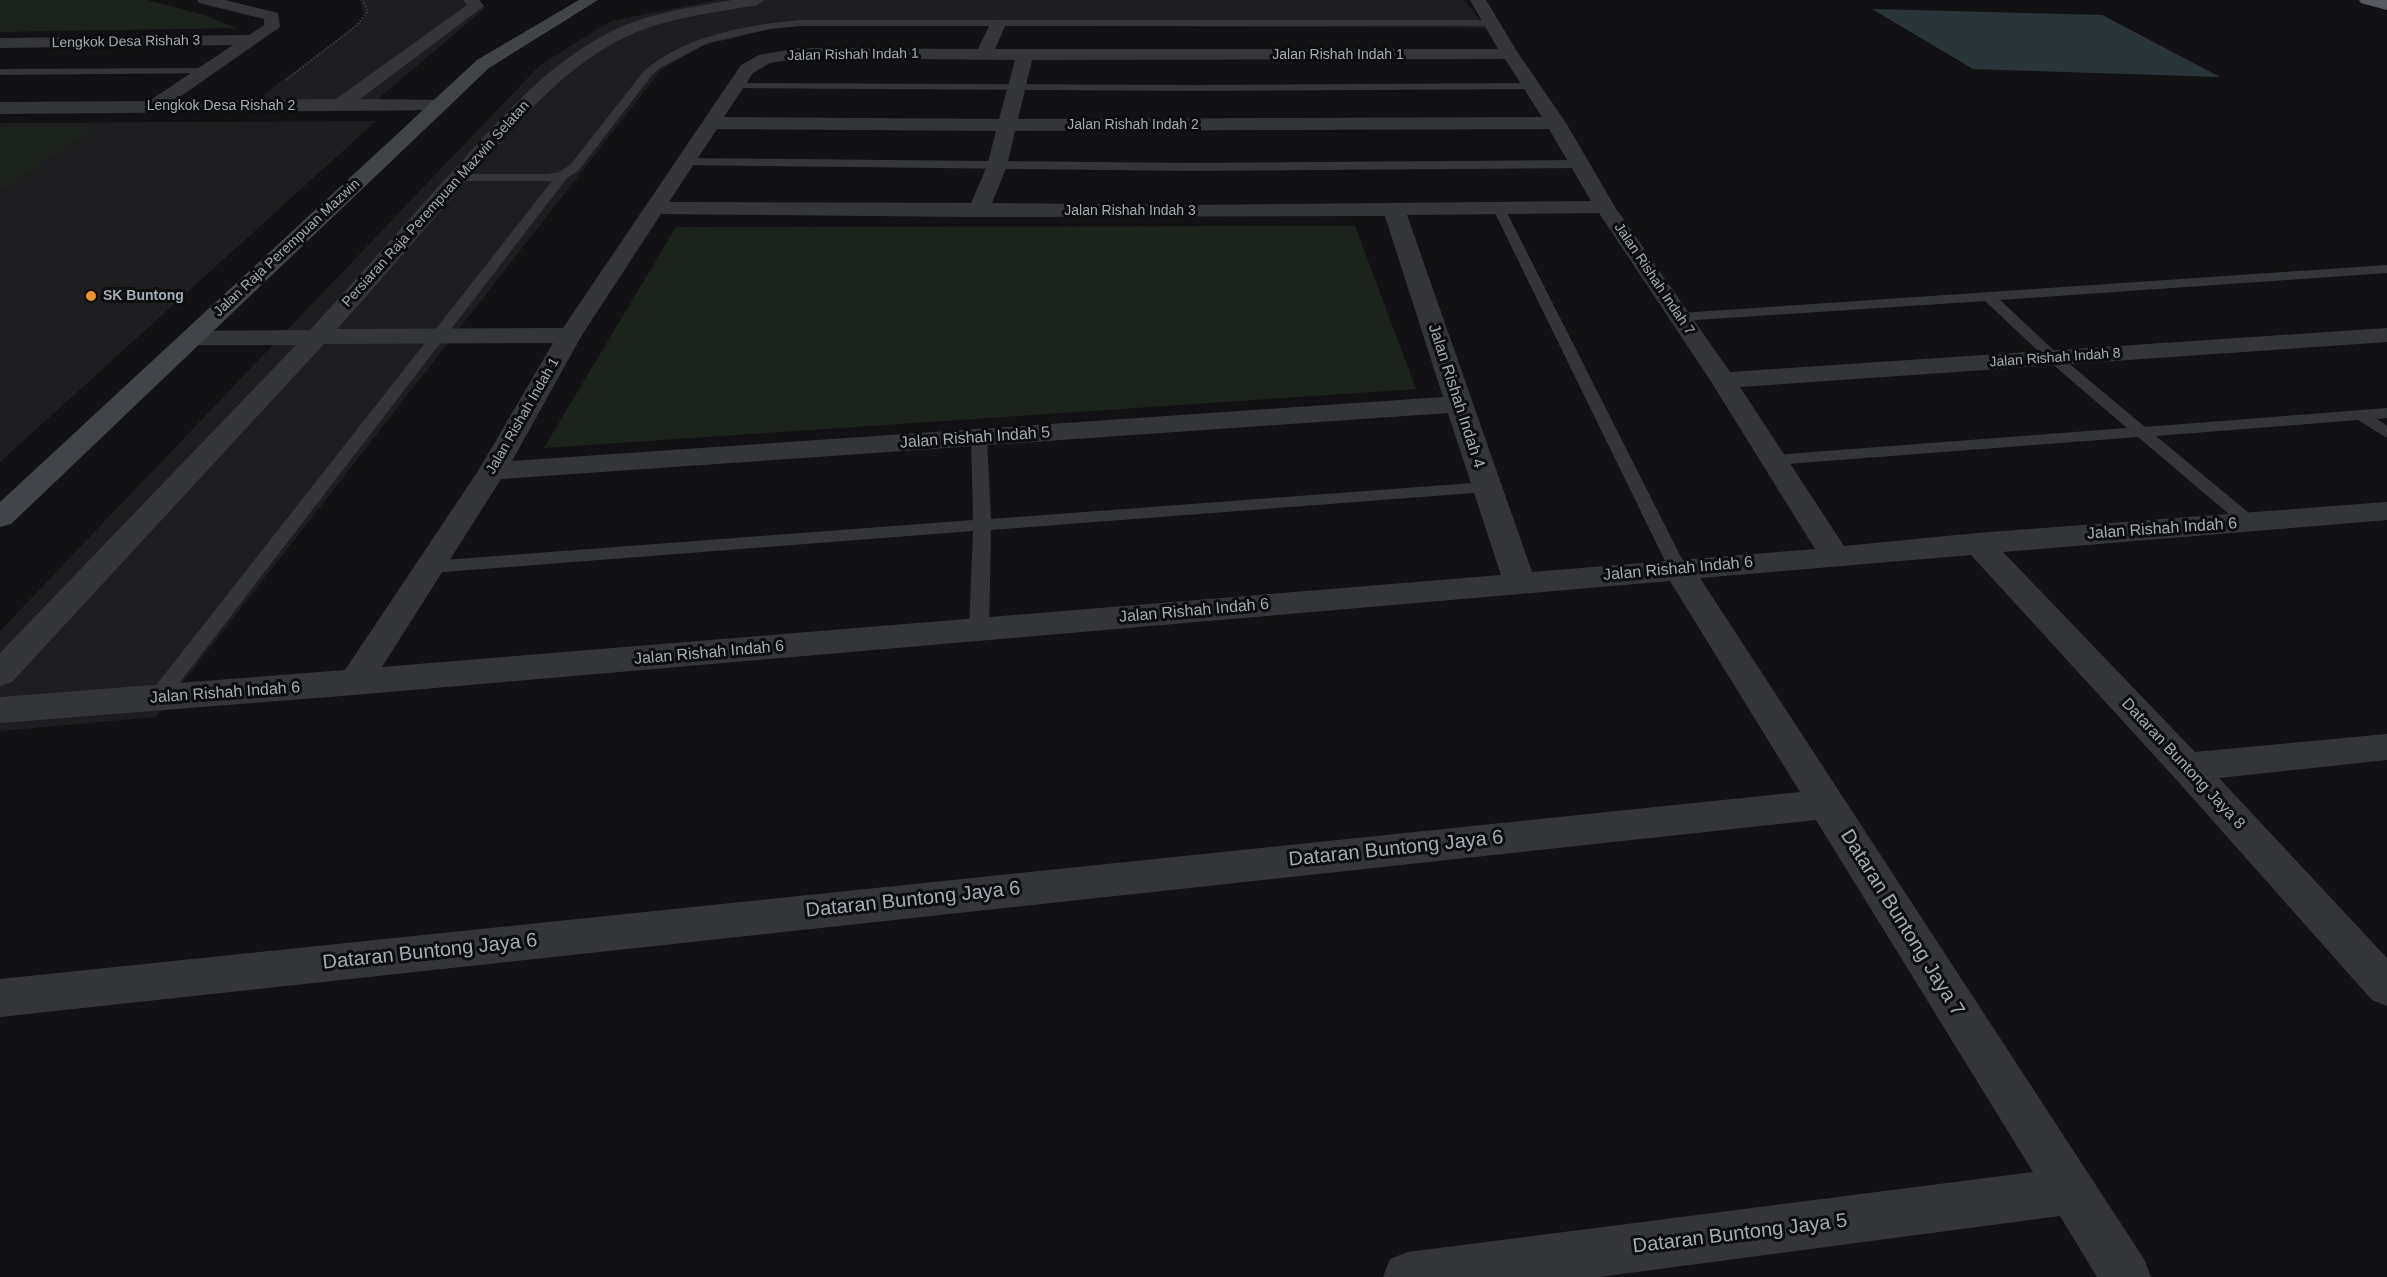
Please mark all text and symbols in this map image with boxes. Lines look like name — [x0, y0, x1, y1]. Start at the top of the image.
street label: Lengkok Desa Rishah 3 — [52, 32, 200, 52]
street label: Jalan Rishah Indah 1 — [787, 45, 919, 65]
street label: Jalan Rishah Indah 1 — [1272, 47, 1404, 63]
street label: Persiaran Raja Perempuan Mazwin Selatan — [339, 97, 533, 311]
street label: Lengkok Desa Rishah 2 — [147, 98, 295, 114]
street label: Jalan Rishah Indah 2 — [1067, 117, 1199, 133]
street label: Jalan Raja Perempuan Mazwin — [210, 176, 364, 320]
street label: Jalan Rishah Indah 3 — [1064, 203, 1196, 219]
street label: Jalan Rishah Indah 7 — [1610, 220, 1698, 338]
place label: SK Buntong — [103, 288, 184, 304]
marker: SK Buntong — [84, 289, 98, 303]
street label: Jalan Rishah Indah 4 — [1424, 322, 1488, 470]
street label: Jalan Rishah Indah 8 — [1989, 345, 2121, 371]
street label: Jalan Rishah Indah 1 — [483, 355, 563, 477]
street label: Jalan Rishah Indah 5 — [899, 423, 1051, 453]
street label: Jalan Rishah Indah 6 — [2086, 514, 2238, 544]
street label: Jalan Rishah Indah 6 — [1602, 553, 1754, 585]
street label: Jalan Rishah Indah 6 — [1118, 595, 1270, 627]
street label: Jalan Rishah Indah 6 — [633, 637, 785, 669]
street label: Jalan Rishah Indah 6 — [149, 678, 301, 708]
street label: Dataran Buntong Jaya 8 — [2117, 694, 2249, 834]
street label: Dataran Buntong Jaya 7 — [1835, 825, 1969, 1021]
street label: Dataran Buntong Jaya 6 — [1287, 826, 1505, 872]
street label: Dataran Buntong Jaya 6 — [804, 877, 1022, 923]
street label: Dataran Buntong Jaya 6 — [321, 929, 539, 975]
street label: Dataran Buntong Jaya 5 — [1631, 1209, 1849, 1259]

